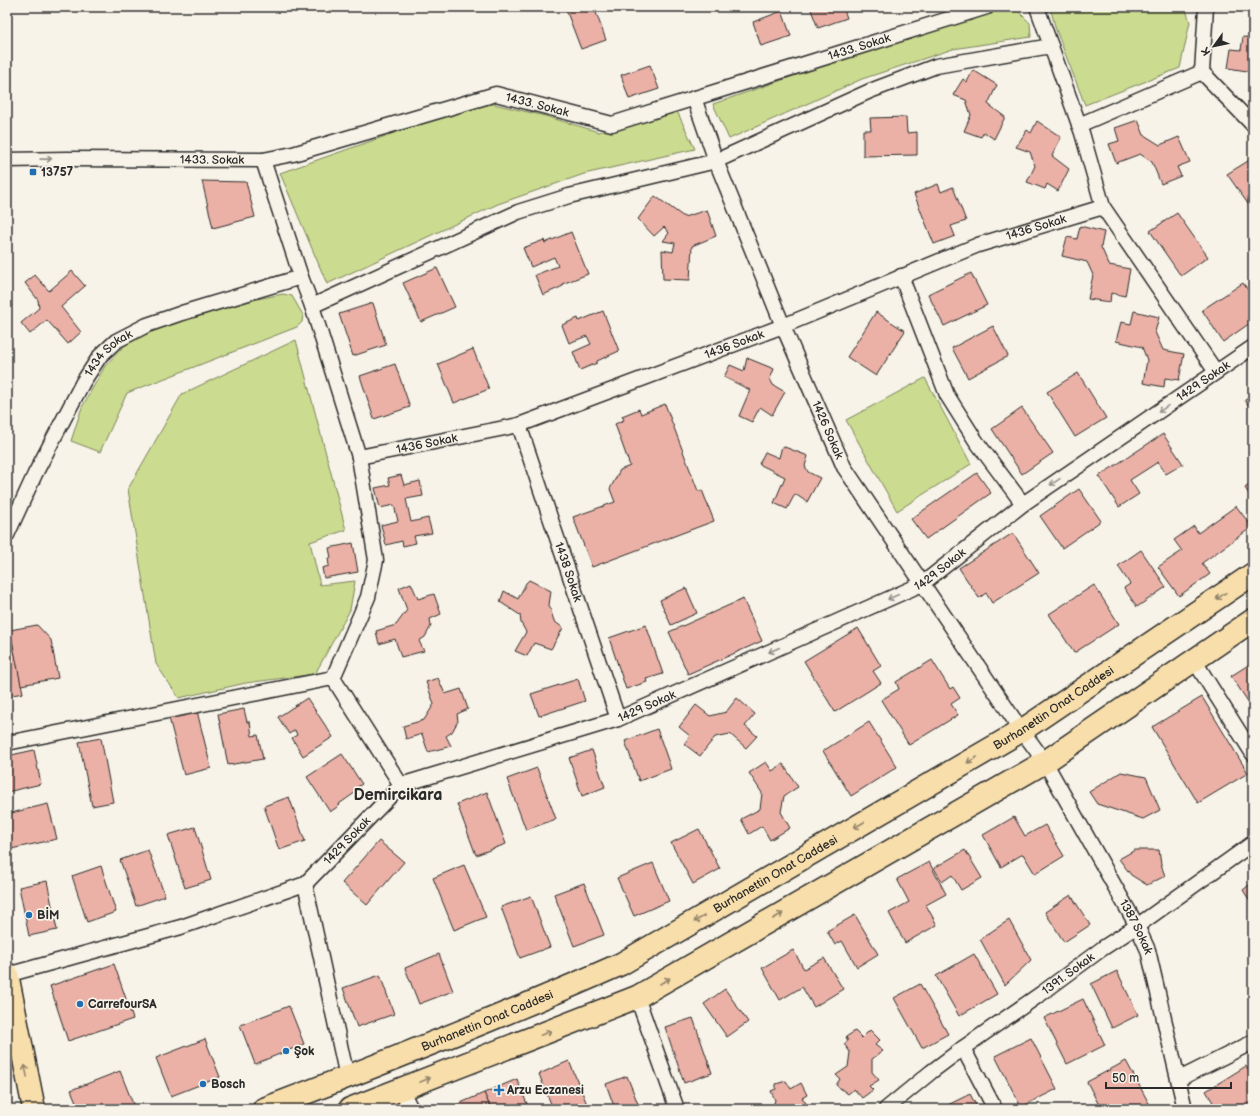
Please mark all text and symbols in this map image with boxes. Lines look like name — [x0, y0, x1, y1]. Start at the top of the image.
north arrow — [1194, 26, 1234, 66]
street label: 1433. Sokak — [826, 30, 892, 64]
text: K — [1198, 44, 1214, 58]
street label: 1433. Sokak — [504, 89, 571, 120]
street label: 1433. Sokak — [180, 152, 244, 167]
one-way arrow — [39, 156, 52, 163]
place label: 13757 — [41, 165, 74, 180]
marker: 13757 — [28, 167, 38, 177]
street label: 1436 Sokak — [1004, 211, 1068, 244]
street label: 1434 Sokak — [81, 326, 135, 379]
street label: 1436 Sokak — [702, 326, 766, 362]
street label: 1429 Sokak — [1173, 357, 1233, 405]
street label: 1426 Sokak — [809, 398, 847, 461]
one-way arrow — [1158, 405, 1169, 413]
street label: 1436 Sokak — [395, 430, 459, 457]
one-way arrow — [1050, 478, 1061, 486]
street label: 1438 Sokak — [551, 540, 585, 604]
street label: 1429 Sokak — [912, 545, 969, 594]
one-way arrow — [1215, 592, 1226, 600]
one-way arrow — [888, 594, 900, 601]
one-way arrow — [769, 647, 781, 654]
street label: Burhanettin Onat Caddesi — [990, 663, 1117, 753]
street label: 1429 Sokak — [616, 687, 678, 726]
one-way arrow — [966, 756, 978, 764]
district label: Demircikara — [353, 786, 443, 805]
street label: 1429 Sokak — [320, 813, 374, 868]
one-way arrow — [853, 822, 865, 830]
street label: Burhanettin Onat Caddesi — [710, 832, 840, 916]
street label: 1387 Sokak — [1116, 897, 1156, 956]
place label: BİM — [37, 906, 59, 923]
marker: BİM — [24, 910, 34, 920]
one-way arrow — [772, 911, 784, 919]
one-way arrow — [694, 915, 705, 923]
street label: 1391. Sokak — [1039, 949, 1097, 998]
one-way arrow — [659, 976, 671, 984]
street label: Burhanettin Onat Caddesi — [419, 987, 556, 1055]
place label: CarrefourSA — [88, 997, 157, 1012]
marker: CarrefourSA — [75, 999, 85, 1009]
one-way arrow — [540, 1029, 552, 1036]
place label: Şok — [294, 1044, 315, 1059]
marker: Şok — [281, 1046, 291, 1056]
scale bar — [1106, 1064, 1231, 1090]
one-way arrow — [22, 1065, 30, 1078]
text: 50 m — [1112, 1071, 1139, 1086]
one-way arrow — [419, 1076, 431, 1084]
place label: Bosch — [211, 1077, 245, 1092]
marker: Bosch — [198, 1079, 208, 1089]
place label: Arzu Eczanesi — [506, 1083, 584, 1098]
marker: Arzu Eczanesi — [494, 1085, 504, 1095]

